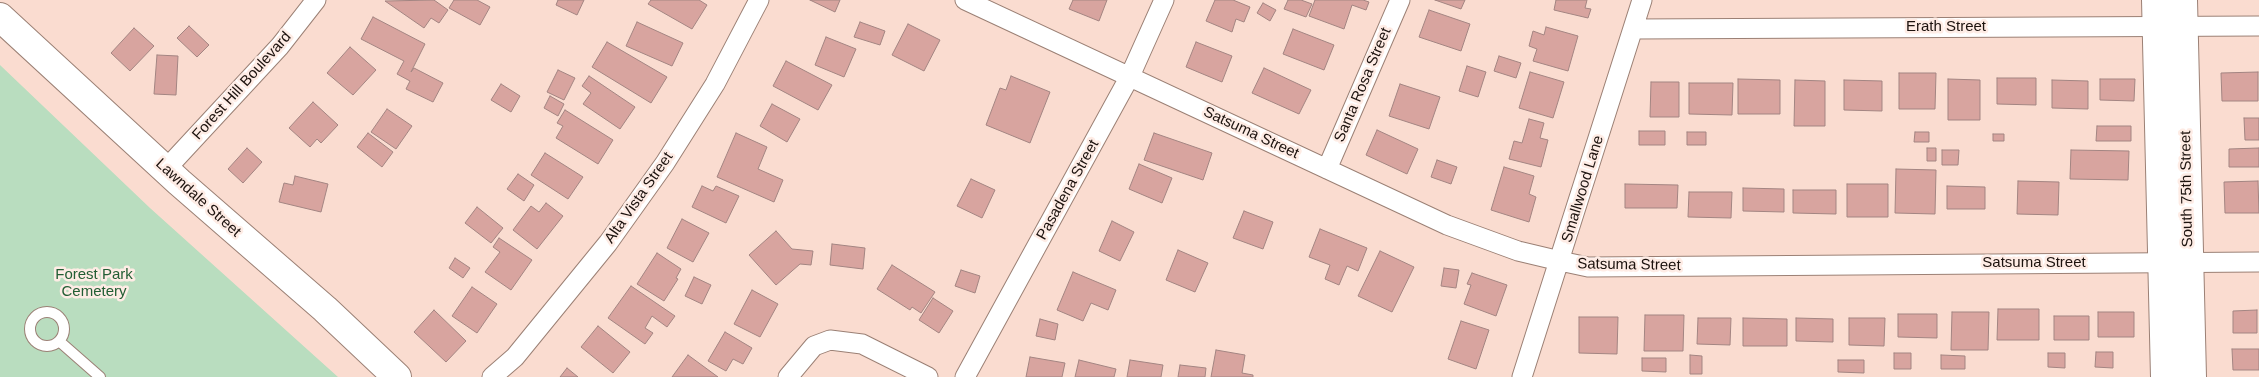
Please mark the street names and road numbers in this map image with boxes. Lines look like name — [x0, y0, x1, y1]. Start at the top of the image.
street label: Erath Street — [1906, 18, 1986, 36]
street label: Santa Rosa Street — [1331, 25, 1395, 145]
street label: Forest Hill Boulevard — [189, 28, 295, 144]
street label: Satsuma Street — [1200, 103, 1302, 163]
street label: South 75th Street — [2177, 130, 2197, 248]
street label: Smallwood Lane — [1558, 133, 1608, 245]
street label: Pasadena Street — [1033, 137, 1103, 243]
street label: Alta Vista Street — [601, 149, 677, 247]
street label: Lawndale Street — [152, 155, 244, 241]
street label: Satsuma Street — [1982, 254, 2086, 272]
street label: Satsuma Street — [1577, 255, 1681, 275]

